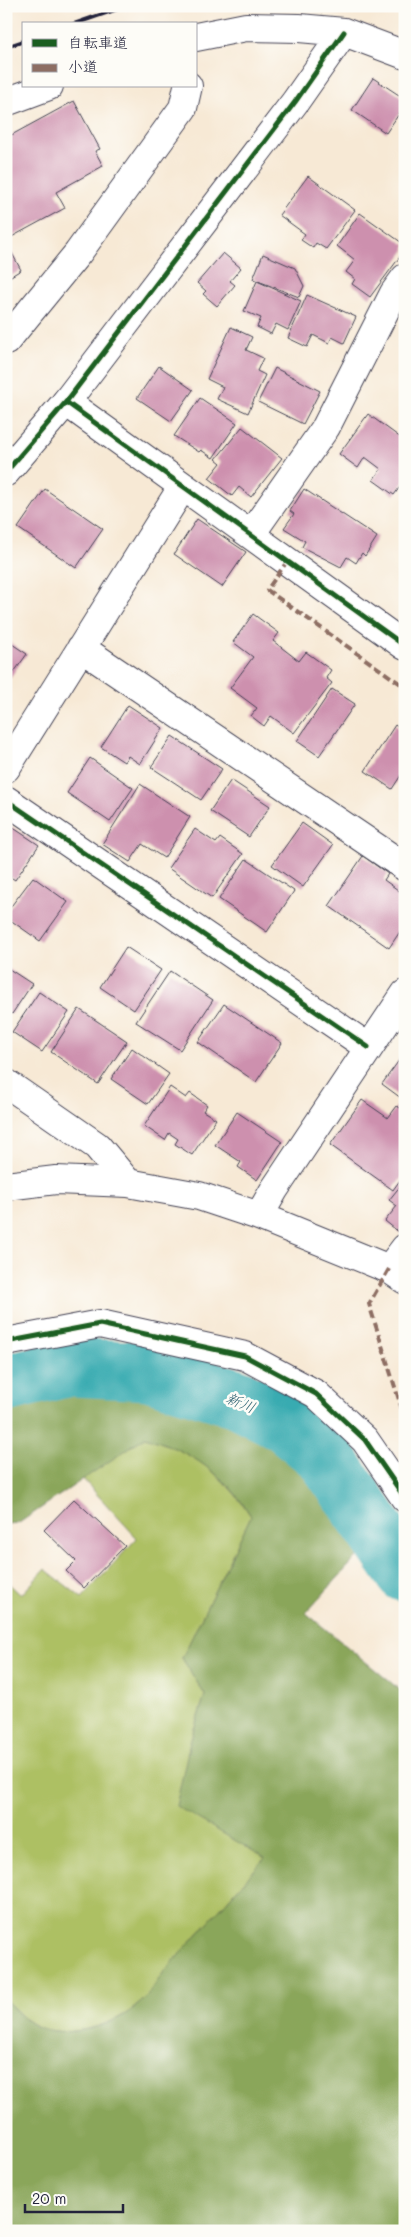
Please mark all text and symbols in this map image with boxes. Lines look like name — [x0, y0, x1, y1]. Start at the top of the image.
legend — [22, 22, 198, 88]
text: 自転車道 — [68, 32, 128, 52]
text: 小道 — [68, 56, 98, 76]
water label: 新川 — [223, 1387, 259, 1417]
scale bar — [25, 2182, 122, 2214]
text: 20 m — [32, 2188, 66, 2208]

